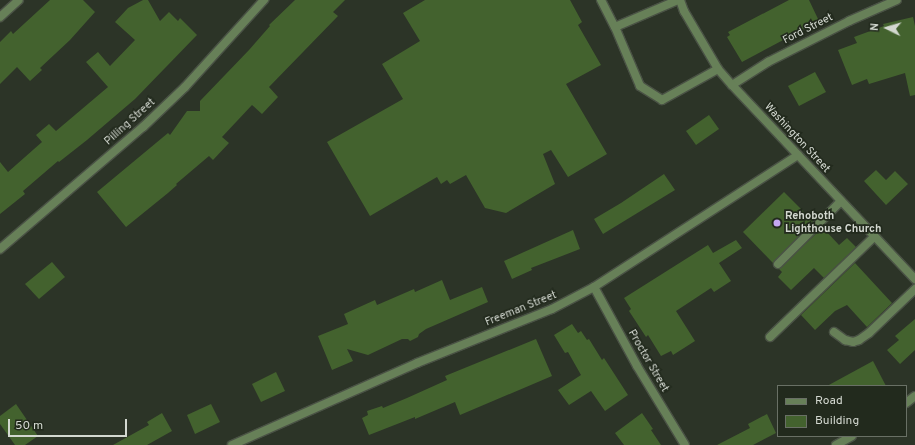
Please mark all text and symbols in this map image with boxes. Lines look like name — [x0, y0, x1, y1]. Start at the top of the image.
north arrow — [867, 8, 907, 48]
street label: Ford Street — [781, 11, 835, 47]
text: N — [868, 22, 882, 32]
street label: Pilling Street — [102, 96, 158, 148]
street label: Washington Street — [761, 100, 833, 176]
place label: Rehoboth Lighthouse Church — [785, 210, 881, 236]
marker: Rehoboth Lighthouse Church — [772, 218, 782, 228]
street label: Freeman Street — [483, 289, 559, 329]
street label: Proctor Street — [625, 327, 671, 395]
legend — [777, 385, 907, 437]
text: Road — [815, 393, 843, 409]
scale bar — [10, 411, 129, 437]
text: Building — [815, 413, 859, 429]
text: 50 m — [15, 418, 43, 434]

